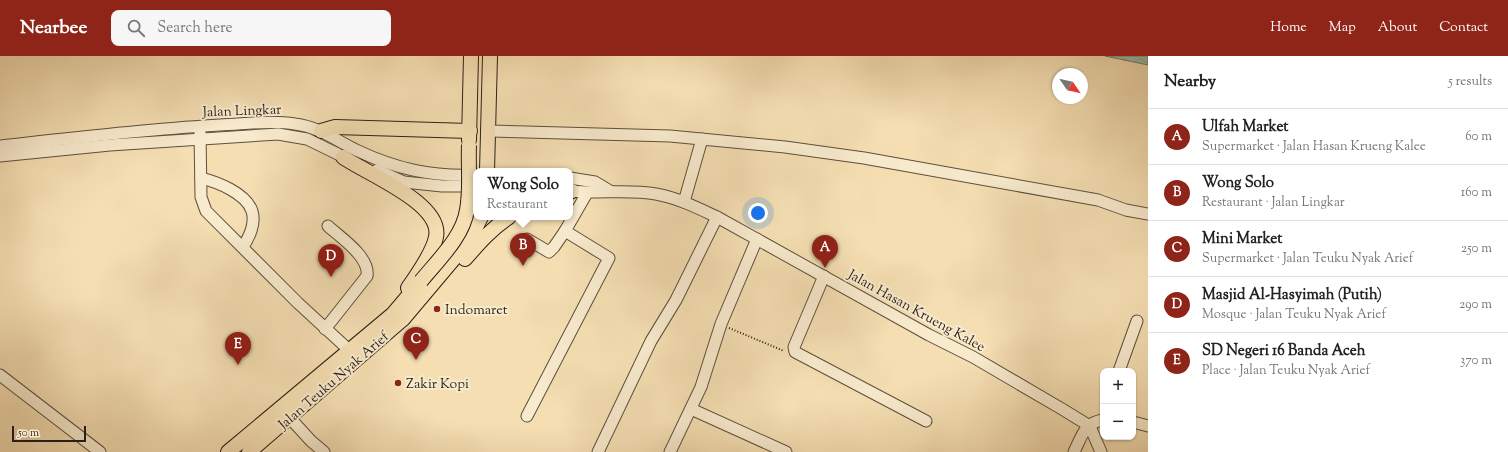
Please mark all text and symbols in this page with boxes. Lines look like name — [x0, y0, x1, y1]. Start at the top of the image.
search box — [111, 10, 391, 46]
text: Nearbee — [20, 15, 87, 42]
icon: search — [125, 17, 147, 39]
text: Search here — [157, 18, 233, 39]
text: Home — [1270, 18, 1307, 38]
text: Map — [1329, 18, 1356, 38]
text: About — [1378, 18, 1417, 38]
text: Contact — [1439, 18, 1488, 38]
north arrow — [1052, 68, 1088, 104]
text: Nearby — [1164, 70, 1216, 94]
text: 5 results — [1448, 73, 1492, 91]
street label: Jalan Lingkar — [201, 101, 282, 123]
text: Ulfah Market — [1202, 117, 1288, 138]
text: A — [1172, 128, 1182, 146]
text: 60 m — [1465, 128, 1492, 146]
text: Supermarket · Jalan Hasan Krueng Kalee — [1202, 138, 1426, 156]
popup — [473, 168, 573, 220]
text: Wong Solo — [1202, 173, 1274, 194]
text: Wong Solo — [487, 175, 559, 196]
text: B — [1173, 184, 1181, 202]
text: 160 m — [1461, 184, 1492, 202]
text: Restaurant · Jalan Lingkar — [1202, 194, 1345, 212]
text: Restaurant — [487, 196, 548, 214]
your location — [748, 203, 768, 223]
text: Mini Market — [1202, 229, 1282, 250]
pin: B — [510, 233, 536, 266]
pin: A — [812, 235, 838, 268]
text: C — [1172, 240, 1182, 258]
text: 250 m — [1461, 240, 1492, 258]
pin: D — [318, 244, 344, 277]
text: Supermarket · Jalan Teuku Nyak Arief — [1202, 250, 1413, 268]
street label: Jalan Hasan Krueng Kalee — [843, 265, 988, 358]
text: Masjid Al-Hasyimah (Putih) — [1202, 285, 1382, 306]
text: D — [1172, 296, 1182, 314]
text: 290 m — [1459, 296, 1492, 314]
place label: Indomaret — [445, 301, 508, 321]
marker: Indomaret — [432, 304, 442, 314]
text: Mosque · Jalan Teuku Nyak Arief — [1202, 306, 1386, 324]
street label: Jalan Teuku Nyak Arief — [274, 327, 395, 436]
pin: C — [403, 327, 429, 360]
pin: E — [225, 332, 251, 365]
text: SD Negeri 16 Banda Aceh — [1202, 341, 1365, 362]
text: E — [1173, 352, 1181, 370]
text: 370 m — [1460, 352, 1492, 370]
text: Place · Jalan Teuku Nyak Arief — [1202, 362, 1370, 380]
map controls — [1100, 368, 1136, 440]
button: + — [1100, 368, 1136, 404]
place label: Zakir Kopi — [406, 375, 469, 395]
marker: Zakir Kopi — [393, 378, 403, 388]
button: − — [1100, 404, 1136, 440]
scale bar — [12, 424, 86, 443]
text: 50 m — [18, 425, 39, 441]

